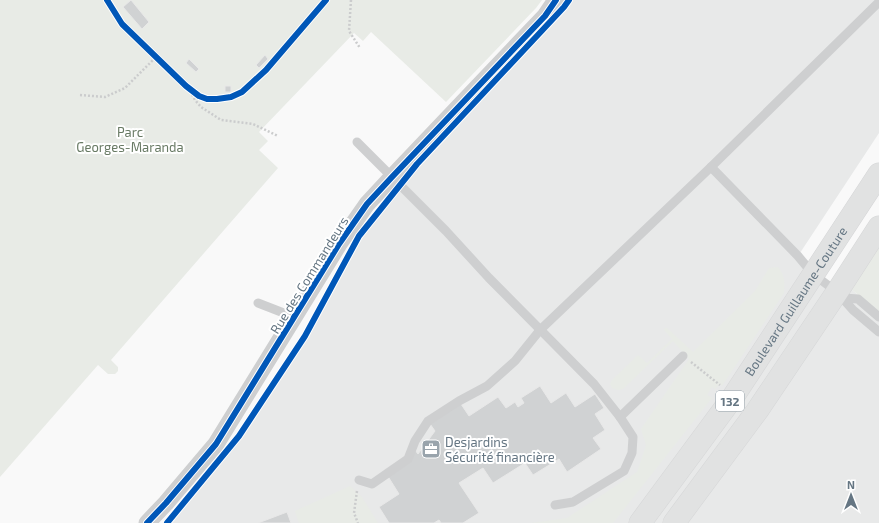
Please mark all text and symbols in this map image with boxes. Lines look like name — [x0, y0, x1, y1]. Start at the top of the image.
park label: Parc Georges-Maranda — [76, 124, 184, 155]
street label: Rue des Commandeurs — [266, 213, 352, 337]
street label: Boulevard Guillaume-Couture — [741, 224, 850, 379]
road number: 132 — [716, 391, 744, 411]
place label: Desjardins Sécurité financière — [445, 434, 555, 465]
office icon: Desjardins Sécurité financière — [420, 438, 442, 460]
north arrow — [831, 475, 871, 515]
text: N — [847, 478, 855, 491]

